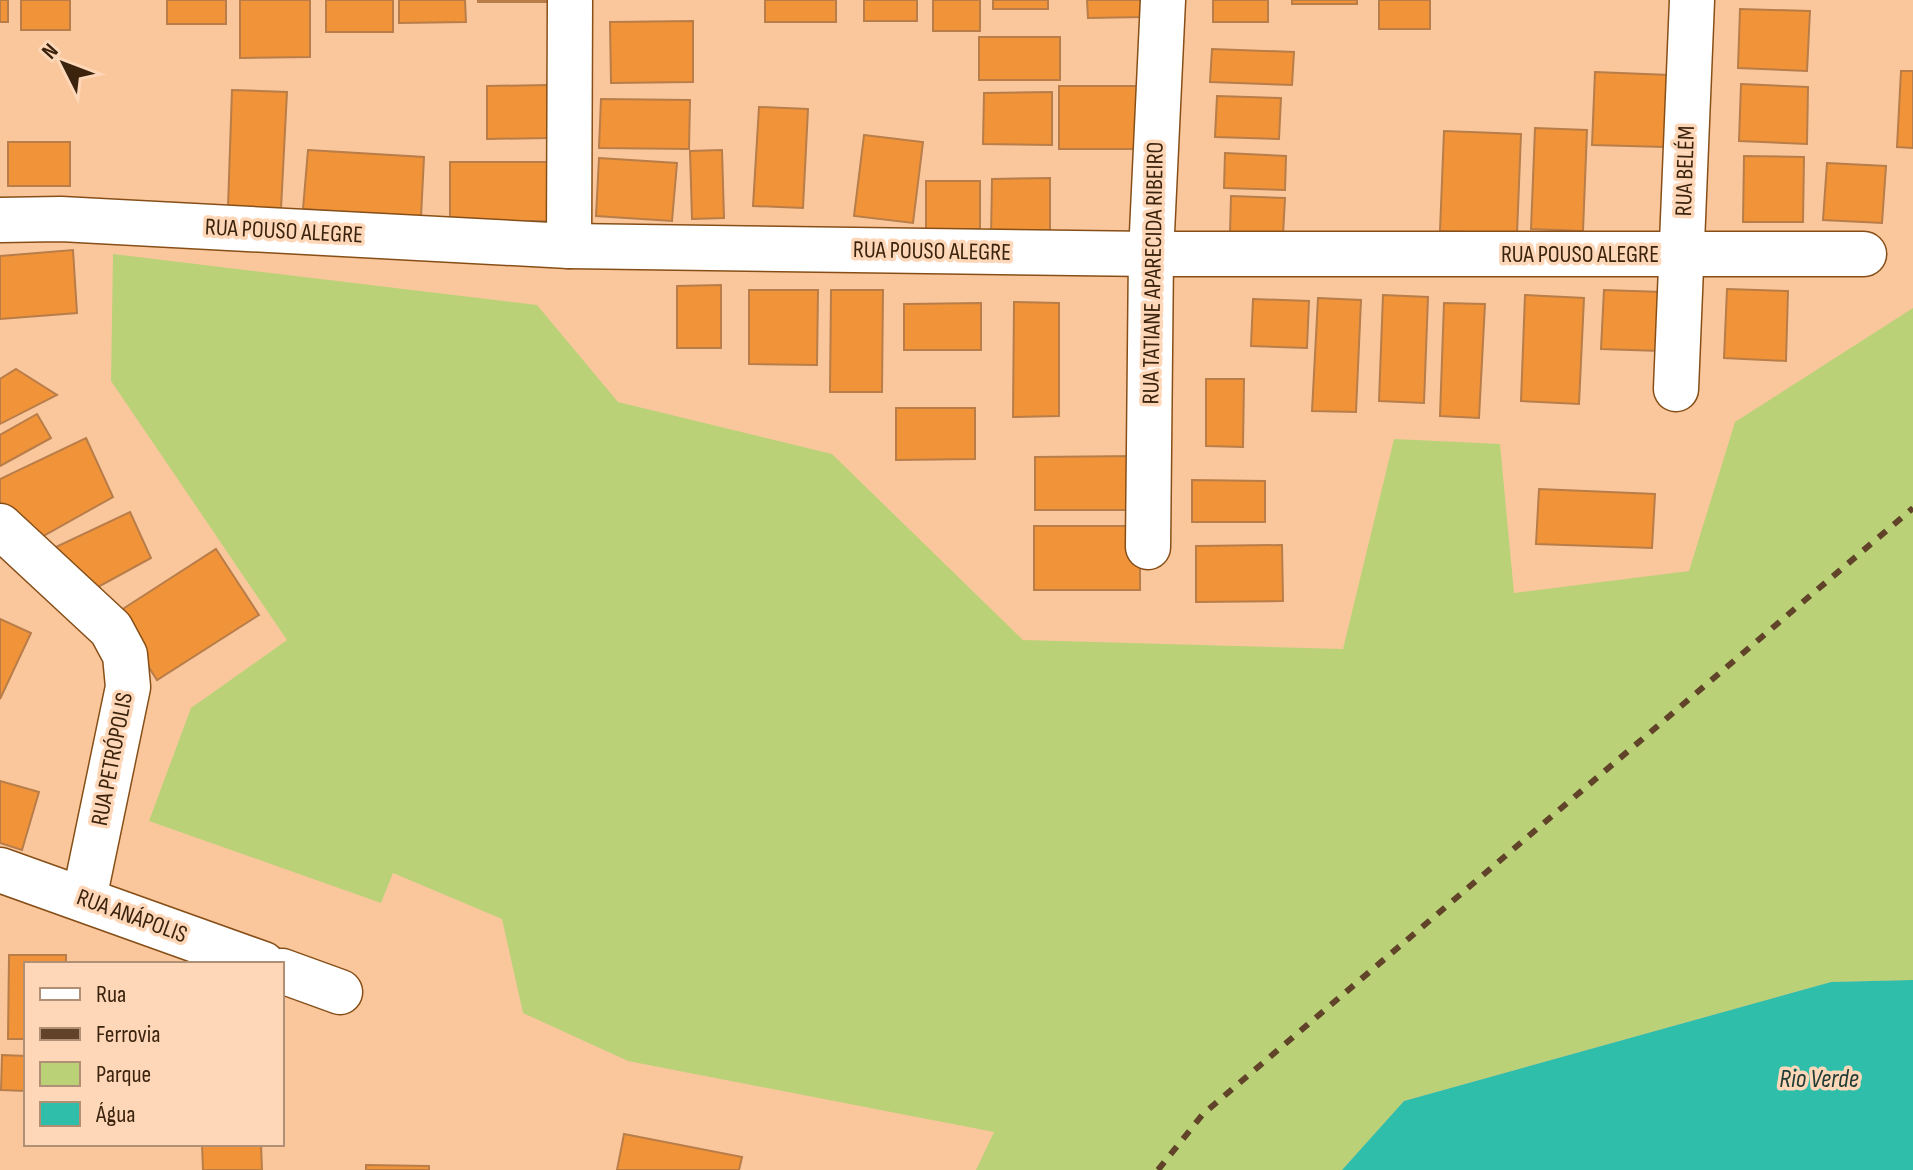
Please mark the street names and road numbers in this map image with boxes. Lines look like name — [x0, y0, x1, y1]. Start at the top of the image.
street label: RUA BELÉM — [1669, 125, 1701, 217]
street label: RUA TATIANE APARECIDA RIBEIRO — [1136, 141, 1170, 405]
street label: RUA POUSO ALEGRE — [204, 212, 364, 250]
street label: RUA POUSO ALEGRE — [853, 235, 1011, 267]
street label: RUA POUSO ALEGRE — [1501, 240, 1659, 269]
street label: RUA PETRÓPOLIS — [85, 690, 139, 828]
street label: RUA ANÁPOLIS — [73, 883, 191, 949]

